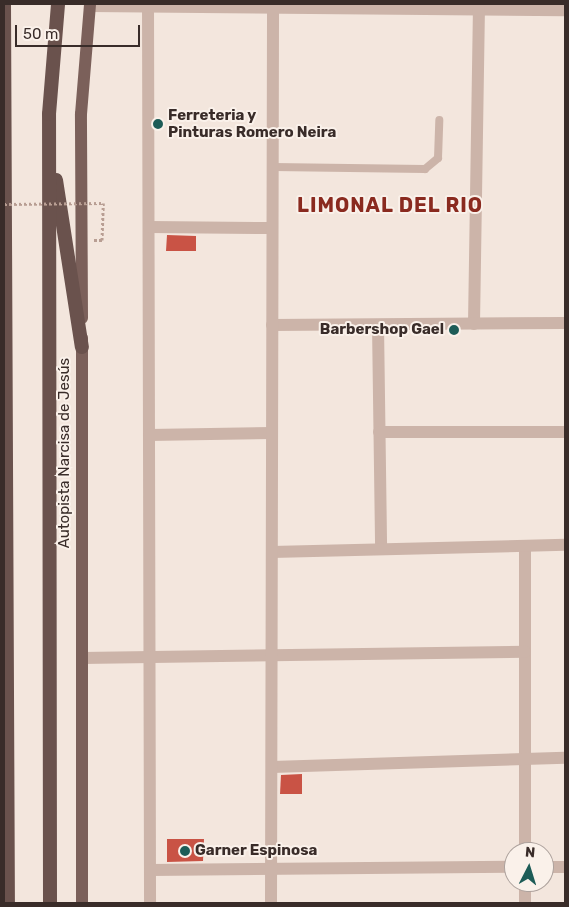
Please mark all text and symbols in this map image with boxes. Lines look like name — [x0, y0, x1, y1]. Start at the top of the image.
scale bar — [18, 15, 142, 47]
text: 50 m — [23, 25, 58, 43]
place label: Ferreteria y Pinturas Romero Neira — [168, 106, 336, 141]
marker: Ferreteria y Pinturas Romero Neira — [152, 118, 164, 130]
district label: LIMONAL DEL RIO — [295, 193, 485, 217]
place label: Barbershop Gael — [320, 321, 444, 339]
marker: Barbershop Gael — [448, 324, 460, 336]
street label: Autopista Narcisa de Jesús — [56, 358, 74, 548]
place label: Garner Espinosa — [195, 842, 318, 860]
north arrow — [504, 842, 554, 892]
text: N — [524, 844, 536, 861]
marker: Garner Espinosa — [179, 845, 191, 857]

